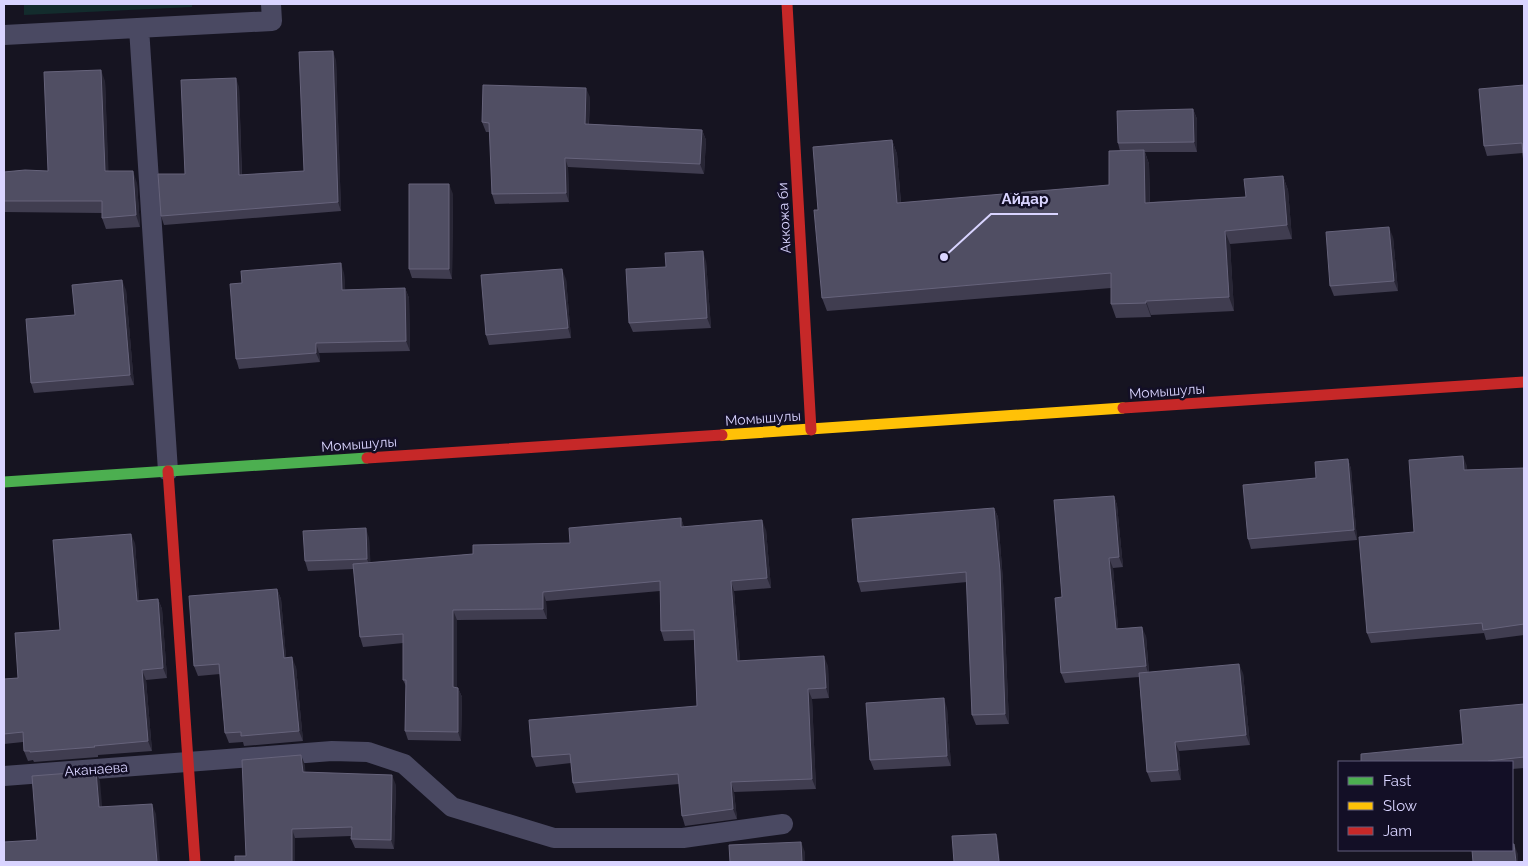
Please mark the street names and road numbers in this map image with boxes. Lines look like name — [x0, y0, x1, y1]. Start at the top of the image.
street label: Аккожа би — [774, 182, 794, 254]
street label: Момышулы — [1129, 380, 1205, 402]
street label: Момышулы — [725, 407, 801, 429]
street label: Момышулы — [321, 433, 397, 455]
street label: Аканаева — [64, 759, 128, 779]

